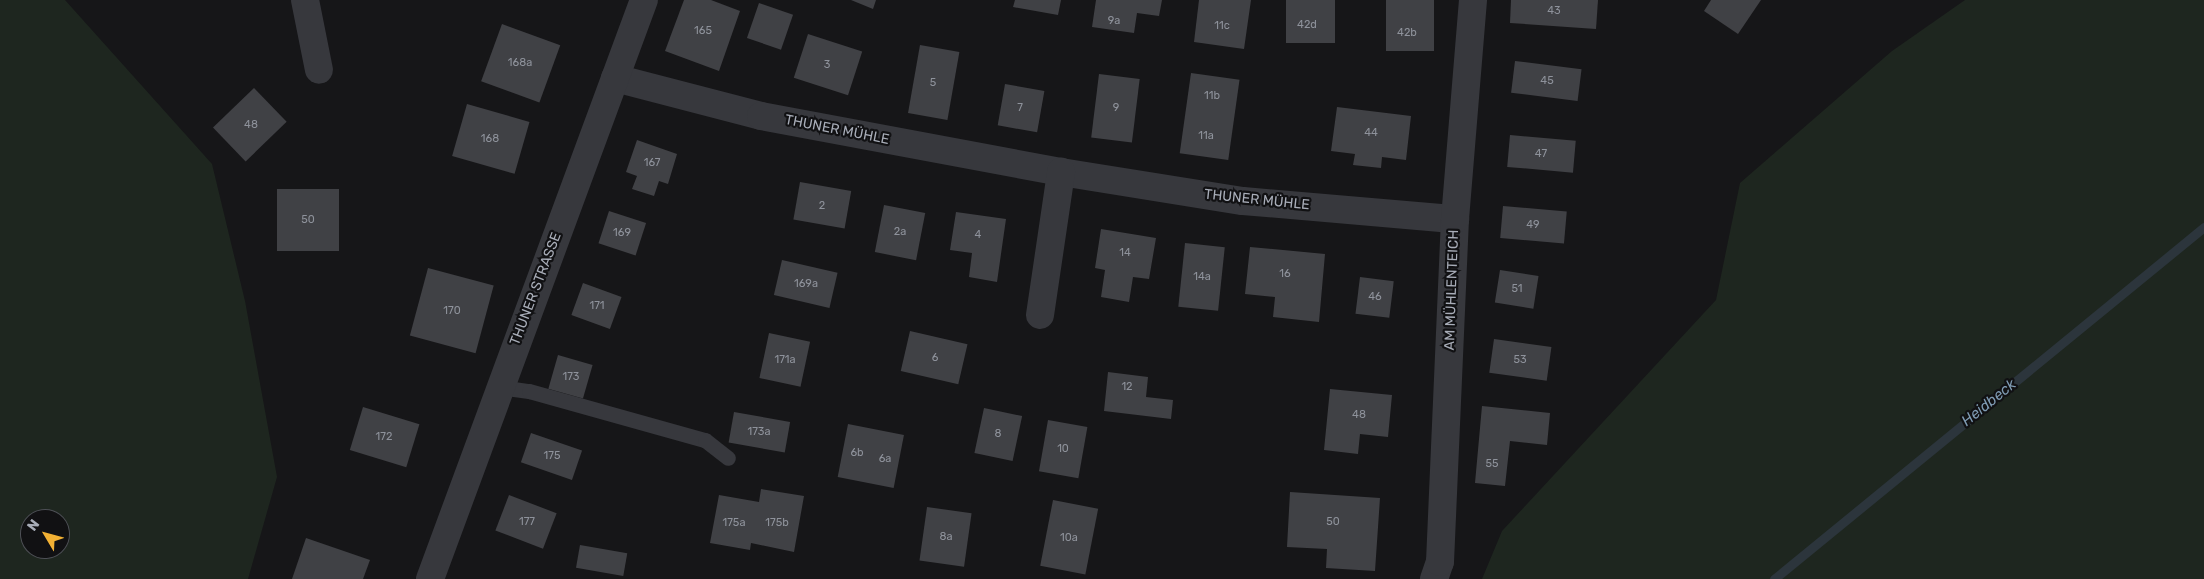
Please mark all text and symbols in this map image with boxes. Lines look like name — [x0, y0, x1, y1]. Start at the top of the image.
house number: 43 — [1547, 4, 1561, 18]
house number: 9a — [1108, 14, 1120, 28]
house number: 42d — [1297, 18, 1317, 32]
house number: 11c — [1214, 19, 1230, 33]
house number: 165 — [694, 24, 712, 38]
house number: 42b — [1397, 26, 1417, 40]
house number: 168a — [508, 56, 532, 70]
house number: 3 — [824, 58, 830, 72]
house number: 45 — [1540, 74, 1554, 88]
house number: 5 — [930, 76, 936, 90]
house number: 11b — [1204, 89, 1220, 103]
house number: 7 — [1017, 101, 1023, 115]
house number: 9 — [1113, 101, 1119, 115]
street label: THUNER MÜHLE — [783, 112, 891, 148]
house number: 48 — [244, 118, 258, 132]
house number: 44 — [1364, 126, 1378, 140]
house number: 11a — [1198, 129, 1214, 143]
house number: 168 — [481, 132, 499, 146]
house number: 47 — [1535, 147, 1547, 161]
house number: 167 — [644, 156, 660, 170]
street label: THUNER MÜHLE — [1203, 186, 1311, 214]
house number: 2 — [819, 199, 825, 213]
house number: 50 — [301, 213, 315, 227]
house number: 49 — [1526, 218, 1540, 232]
house number: 2a — [894, 225, 906, 239]
house number: 169 — [613, 226, 631, 240]
house number: 4 — [975, 228, 981, 242]
street label: AM MÜHLENTEICH — [1441, 229, 1463, 351]
street label: THUNER STRASSE — [507, 230, 565, 348]
house number: 14 — [1119, 246, 1131, 260]
house number: 16 — [1279, 267, 1291, 281]
house number: 14a — [1193, 270, 1211, 284]
house number: 169a — [794, 277, 818, 291]
house number: 51 — [1511, 282, 1523, 296]
house number: 46 — [1368, 290, 1382, 304]
house number: 171 — [589, 299, 605, 313]
house number: 170 — [443, 304, 461, 318]
house number: 6 — [932, 351, 938, 365]
house number: 171a — [774, 353, 796, 367]
house number: 53 — [1513, 353, 1527, 367]
house number: 173 — [563, 370, 579, 384]
water label: Heidbeck — [1958, 376, 2020, 430]
house number: 12 — [1121, 380, 1133, 394]
house number: 48 — [1352, 408, 1366, 422]
house number: 173a — [747, 425, 771, 439]
house number: 8 — [995, 427, 1001, 441]
house number: 172 — [376, 430, 392, 444]
house number: 10 — [1057, 442, 1069, 456]
house number: 6b — [850, 446, 864, 460]
house number: 175 — [544, 449, 560, 463]
house number: 6a — [879, 452, 891, 466]
house number: 55 — [1485, 457, 1499, 471]
north arrow — [20, 509, 70, 559]
house number: 177 — [519, 515, 535, 529]
house number: 50 — [1326, 515, 1340, 529]
text: N — [24, 516, 43, 534]
house number: 175a — [723, 516, 745, 530]
house number: 175b — [765, 516, 789, 530]
house number: 8a — [939, 530, 953, 544]
house number: 10a — [1060, 531, 1078, 545]

